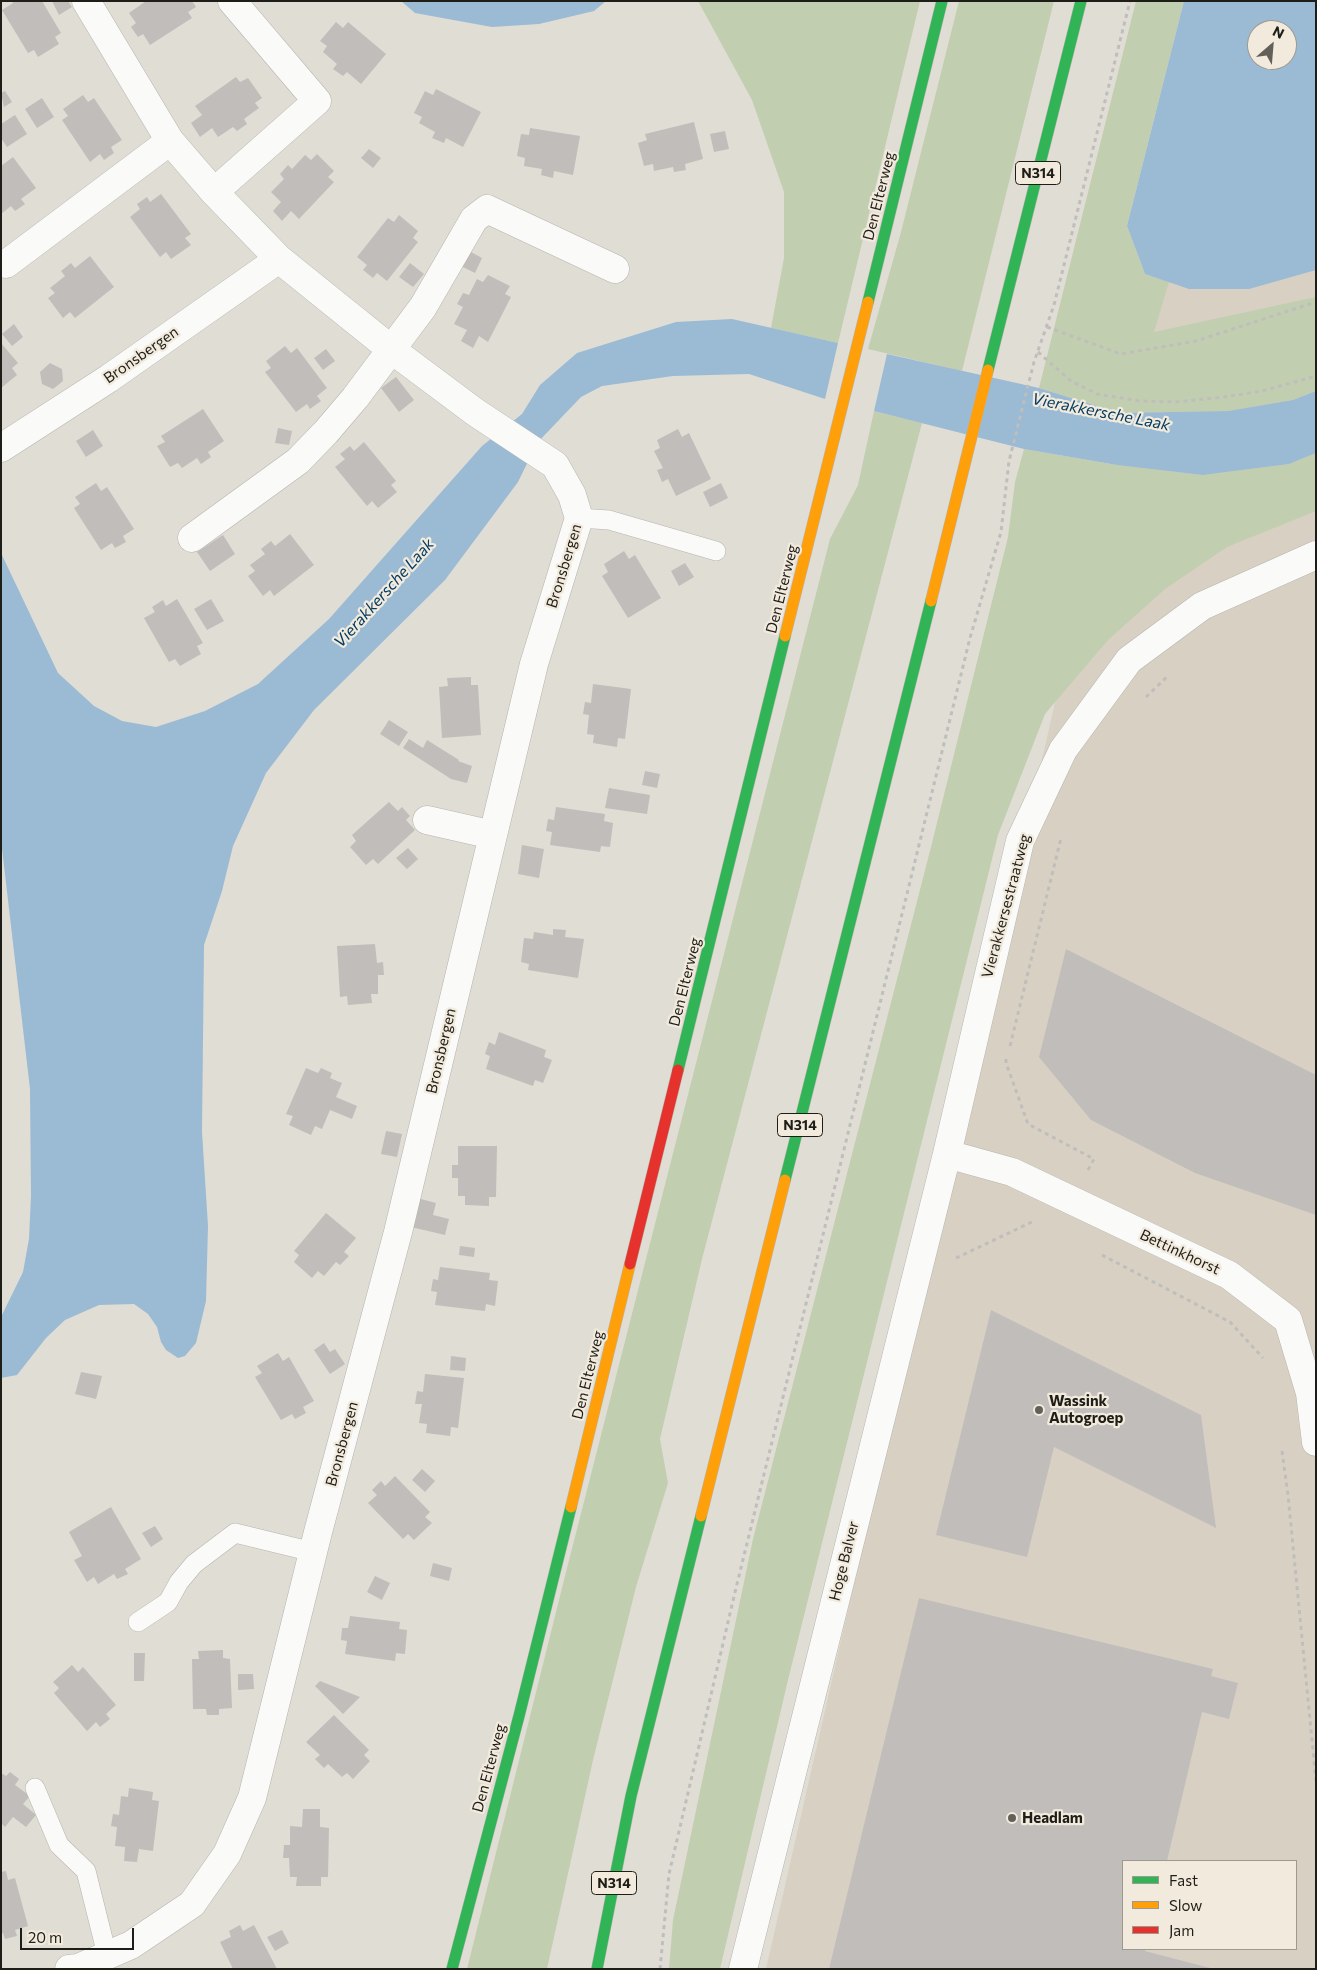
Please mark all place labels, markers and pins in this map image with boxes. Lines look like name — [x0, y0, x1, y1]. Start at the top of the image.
place label: Wassink Autogroep — [1049, 1392, 1123, 1427]
marker: Wassink Autogroep — [1033, 1404, 1045, 1416]
place label: Headlam — [1022, 1809, 1083, 1827]
marker: Headlam — [1006, 1812, 1018, 1824]

